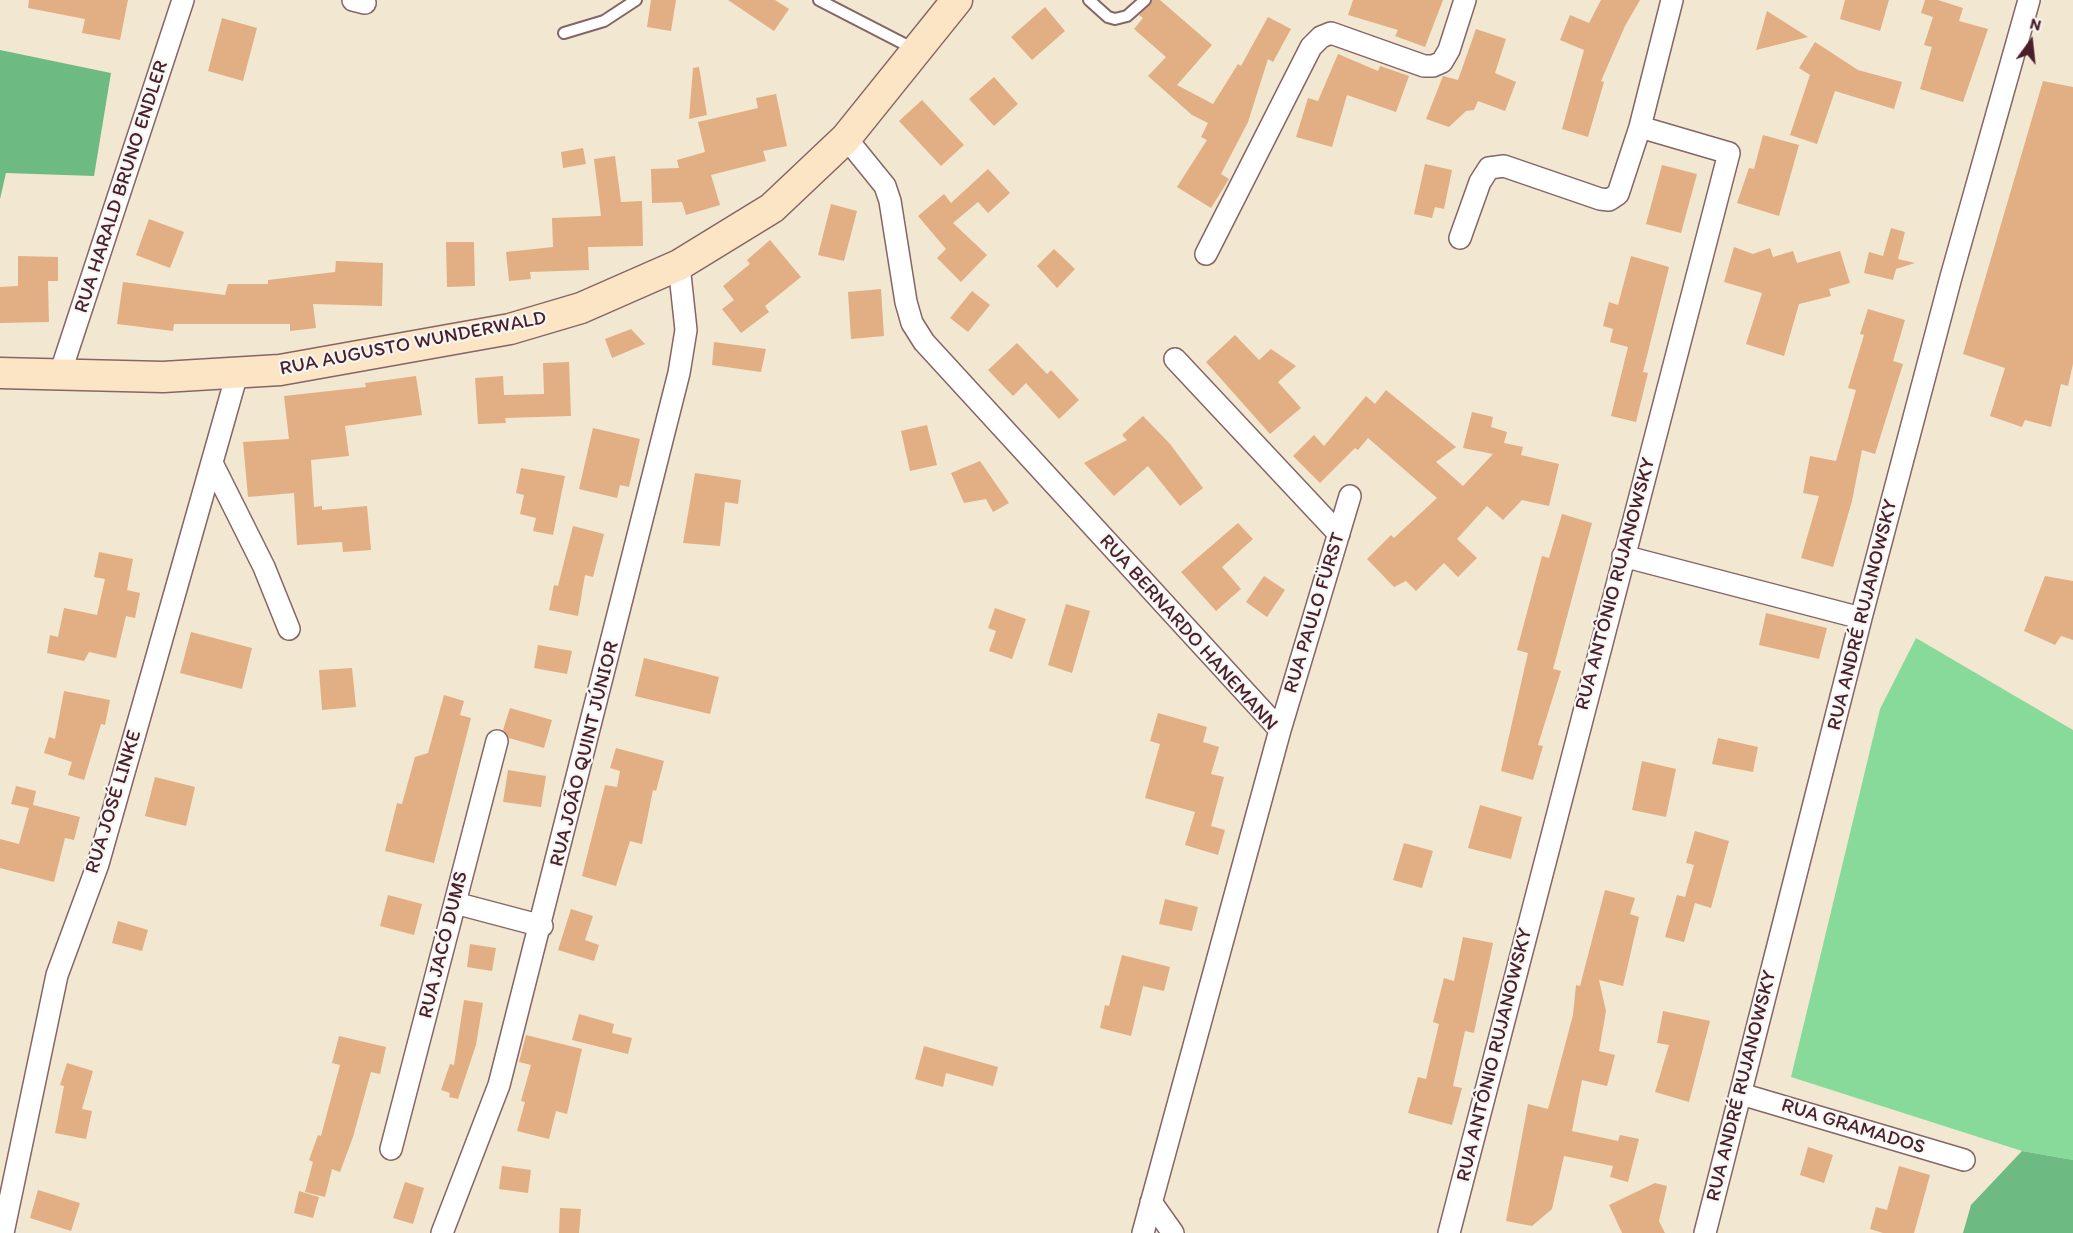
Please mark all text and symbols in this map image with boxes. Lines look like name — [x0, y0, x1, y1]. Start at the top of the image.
north arrow — [2001, 12, 2061, 72]
text: N — [2028, 14, 2043, 35]
street label: RUA HARALD BRUNO ENDLER — [70, 58, 174, 316]
street label: RUA AUGUSTO WUNDERWALD — [278, 306, 548, 382]
street label: RUA ANTÔNIO RUJANOWSKY — [1571, 455, 1661, 713]
street label: RUA ANDRÉ RUJANOWSKY — [1823, 497, 1903, 733]
street label: RUA BERNARDO HANEMANN — [1094, 530, 1282, 736]
street label: RUA PAULO FÜRST — [1279, 530, 1351, 696]
street label: RUA JOÃO QUINT JÚNIOR — [545, 639, 625, 869]
street label: RUA JOSÉ LINKE — [81, 727, 147, 877]
street label: RUA JACÓ DUMS — [414, 869, 474, 1021]
street label: RUA ANTÔNIO RUJANOWSKY — [1452, 926, 1538, 1184]
street label: RUA ANDRÉ RUJANOWSKY — [1702, 968, 1782, 1204]
street label: RUA GRAMADOS — [1778, 1094, 1928, 1160]

